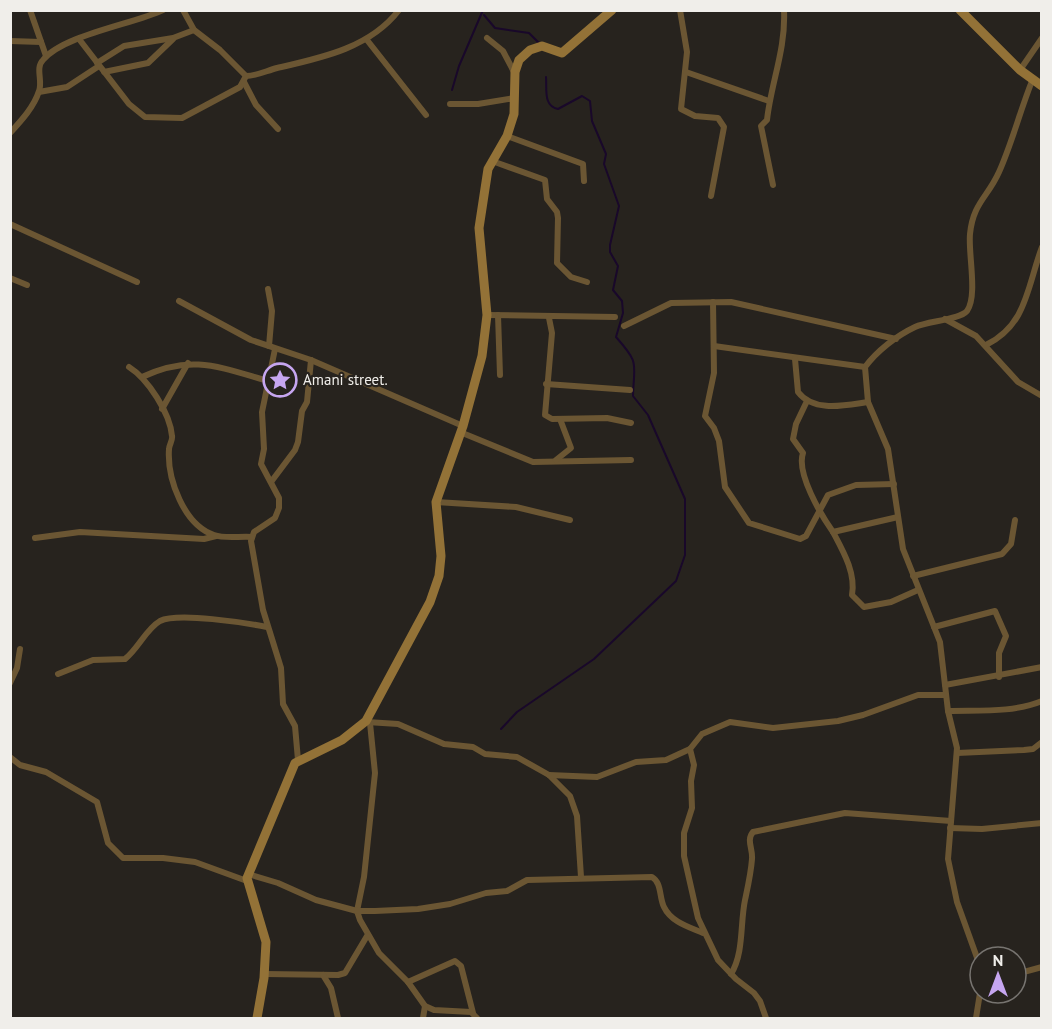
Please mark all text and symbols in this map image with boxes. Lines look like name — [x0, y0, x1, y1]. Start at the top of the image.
place icon: Amani street. — [262, 362, 298, 398]
place label: Amani street. — [303, 370, 388, 389]
north arrow — [968, 945, 1028, 1005]
text: N — [993, 950, 1003, 970]

